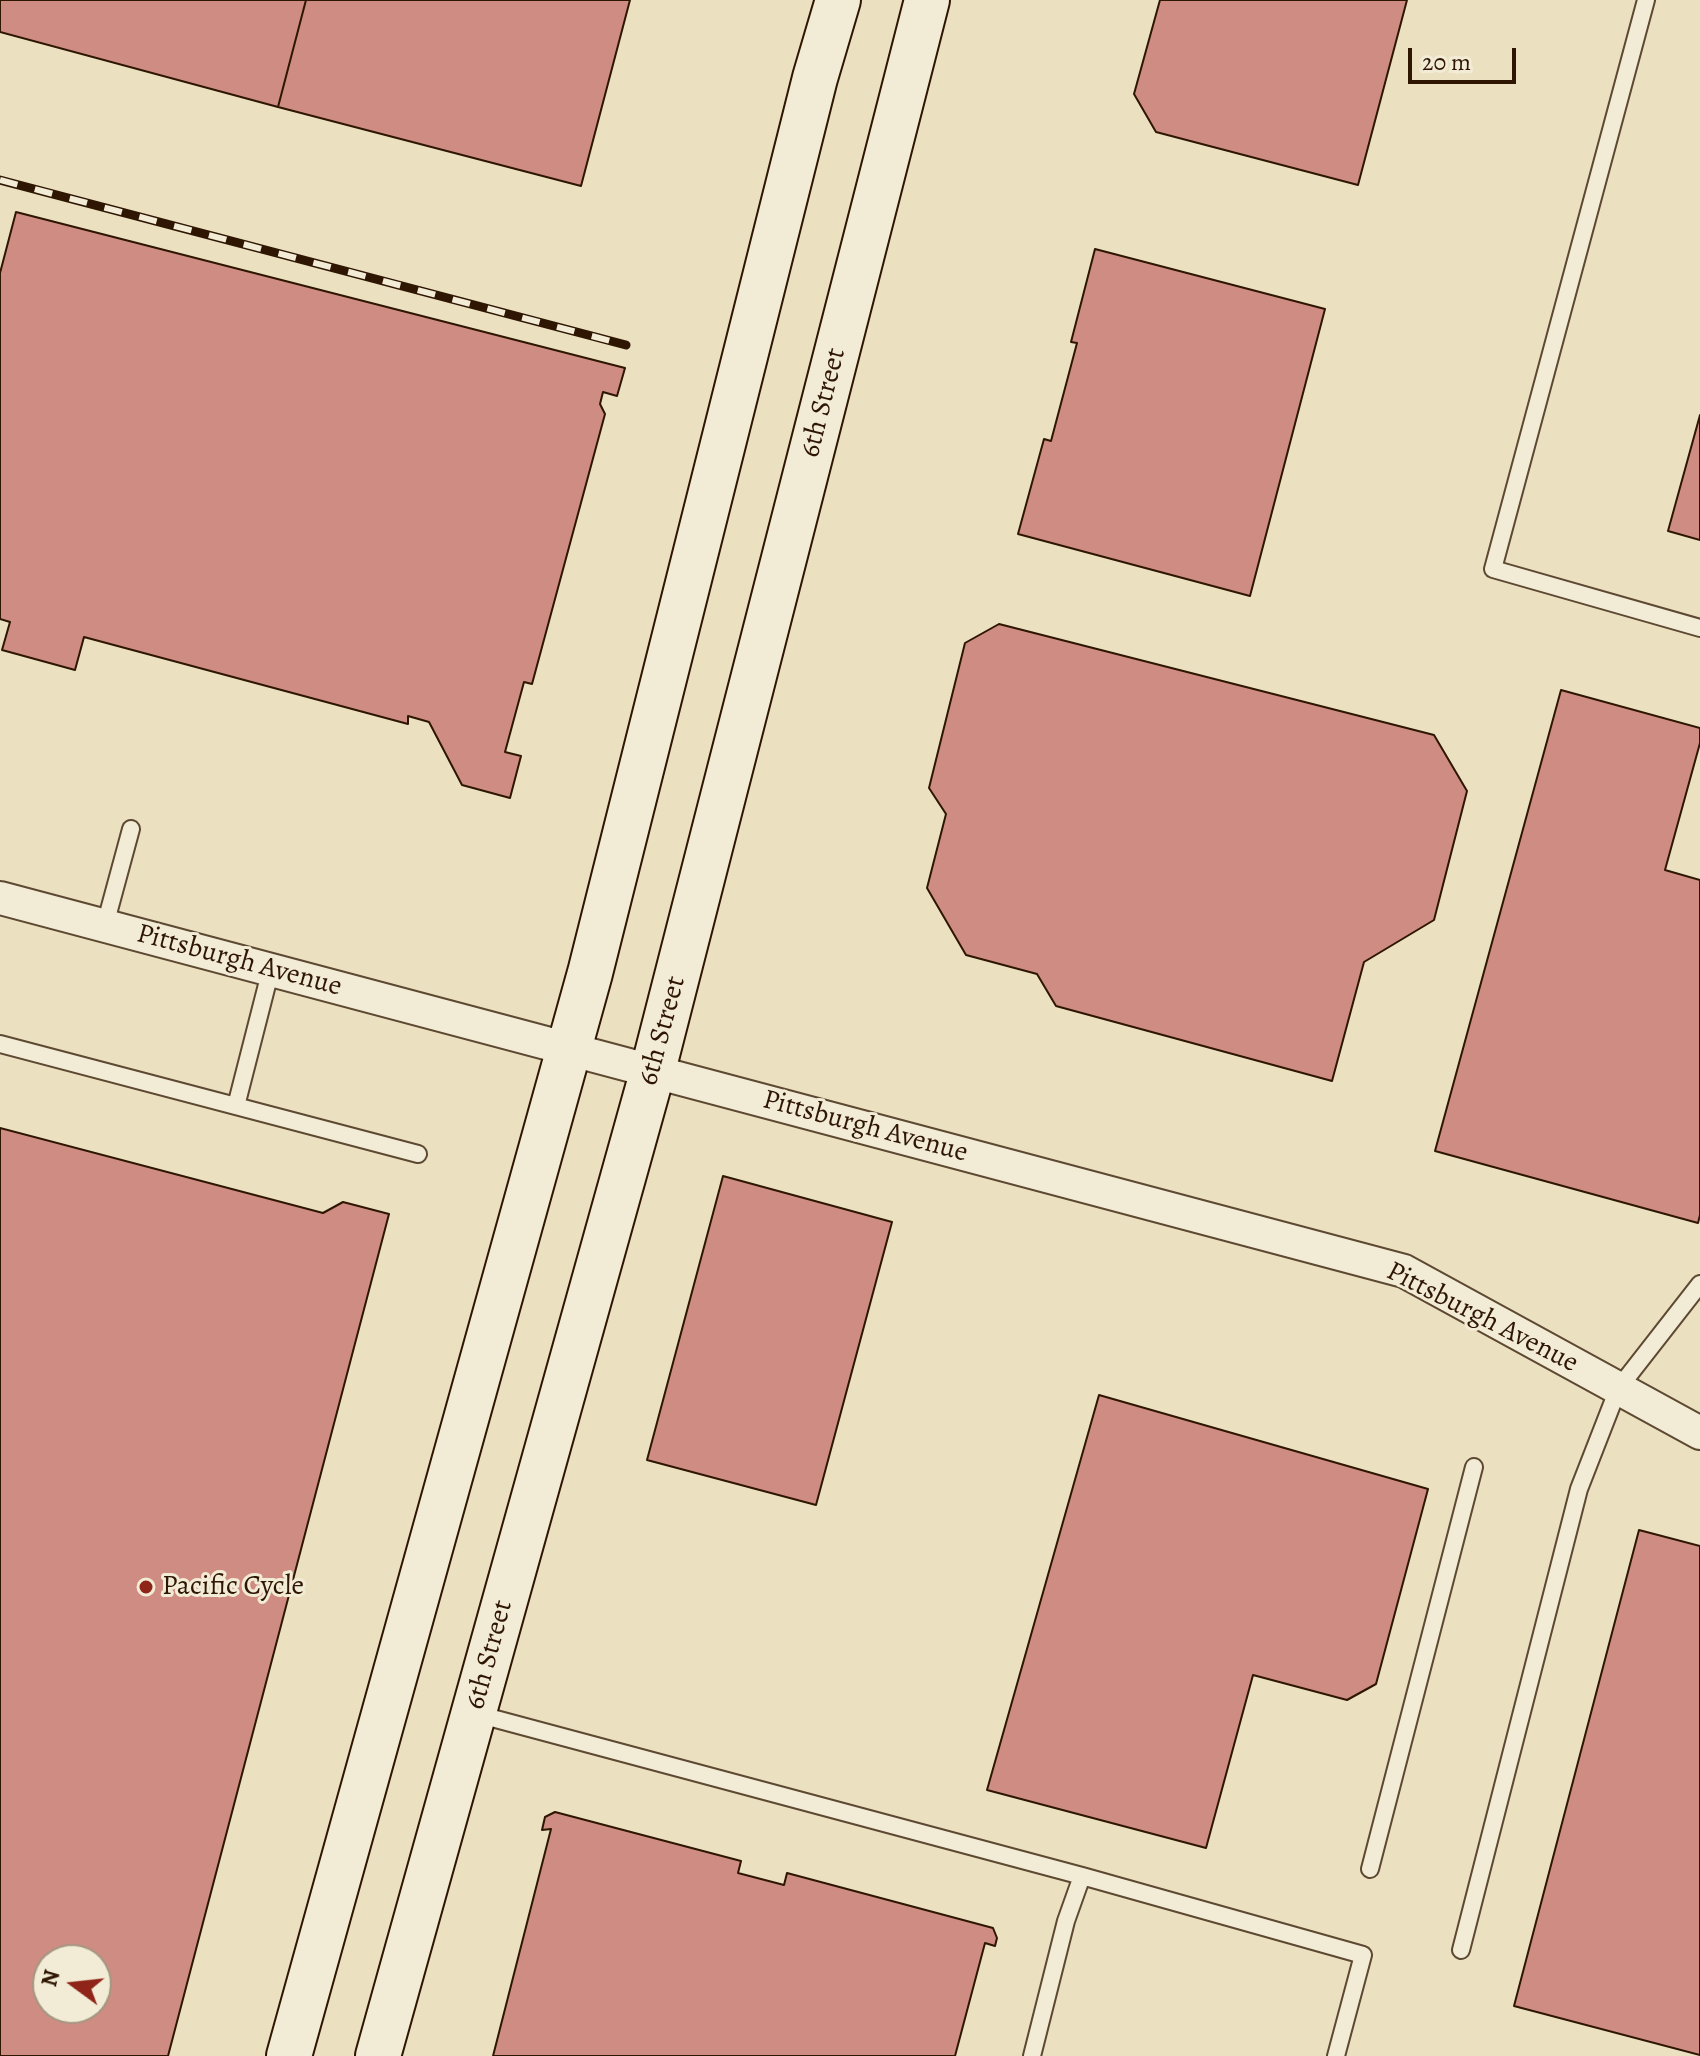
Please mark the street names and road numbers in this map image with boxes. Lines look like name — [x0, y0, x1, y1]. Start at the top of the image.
street label: 6th Street — [794, 345, 854, 461]
street label: Pittsburgh Avenue — [133, 917, 345, 1005]
street label: 6th Street — [632, 973, 694, 1089]
street label: Pittsburgh Avenue — [759, 1083, 971, 1171]
street label: Pittsburgh Avenue — [1380, 1255, 1584, 1381]
street label: 6th Street — [459, 1597, 521, 1713]

